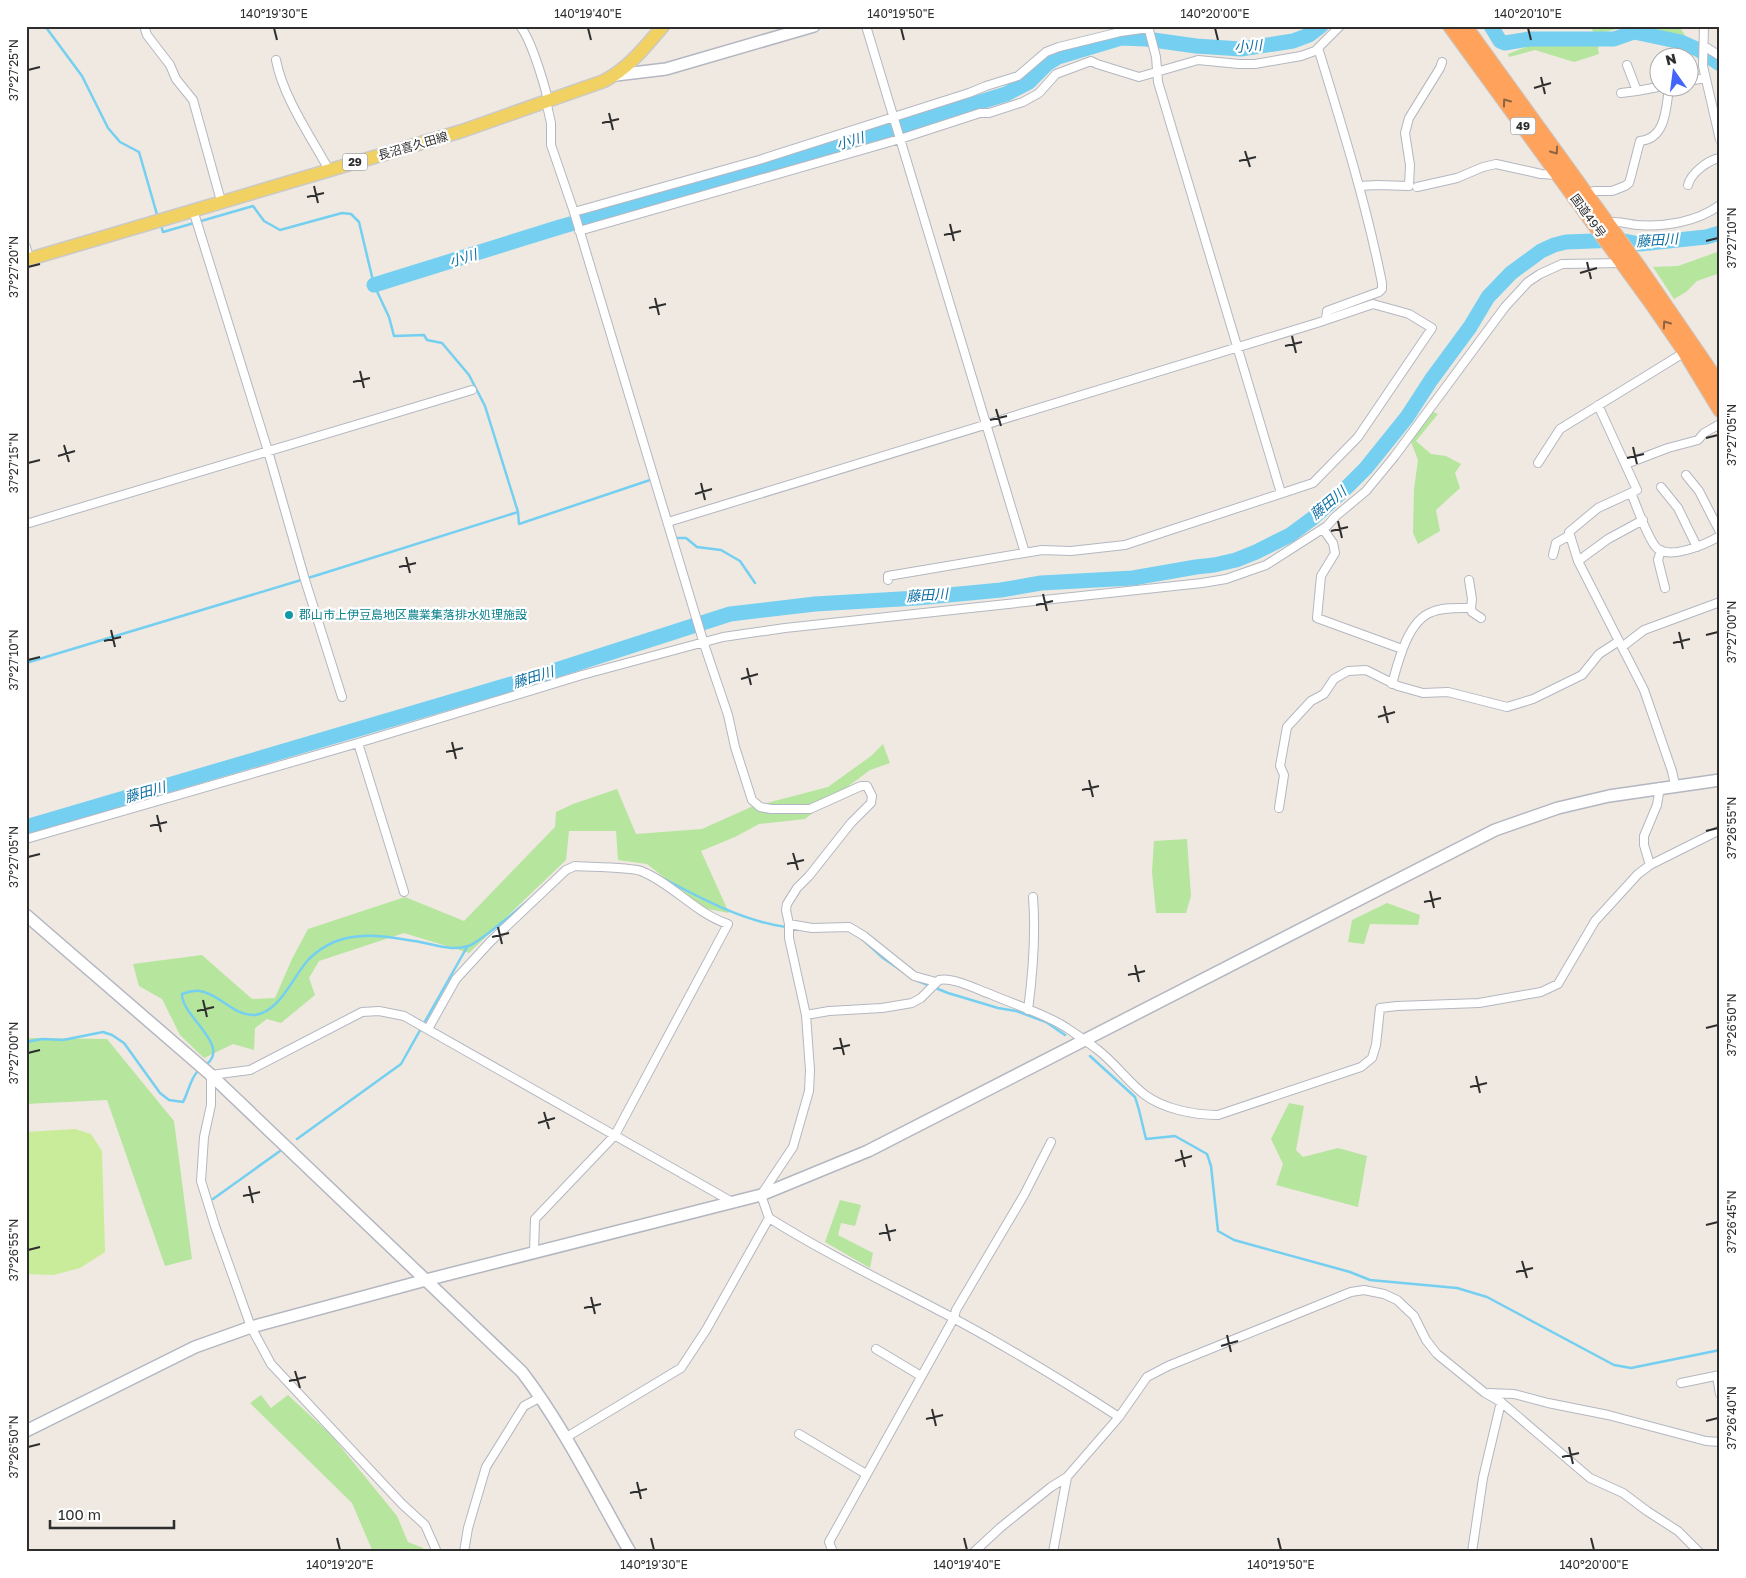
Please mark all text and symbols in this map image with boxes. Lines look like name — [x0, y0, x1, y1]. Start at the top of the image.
text: 140°19'30"E — [240, 6, 308, 21]
text: 140°19'40"E — [554, 6, 622, 21]
text: 140°19'50"E — [867, 6, 935, 21]
text: 140°20'00"E — [1180, 6, 1250, 21]
text: 140°20'10"E — [1494, 6, 1562, 21]
water label: 小川 — [1233, 36, 1265, 55]
text: 37°27'25"N — [6, 39, 21, 101]
north arrow — [1648, 48, 1698, 98]
text: N — [1664, 49, 1678, 68]
one-way arrow — [1503, 99, 1511, 108]
road number: 49 — [1510, 118, 1536, 134]
street label: 長沼喜久田線 — [376, 128, 450, 163]
water label: 小川 — [834, 128, 868, 153]
one-way arrow — [1549, 145, 1558, 155]
road number: 29 — [342, 154, 368, 170]
street label: 国道49号 — [1567, 191, 1609, 241]
text: 37°27'10"N — [1724, 207, 1739, 269]
water label: 藤田川 — [1635, 229, 1681, 249]
text: 37°27'20"N — [6, 236, 21, 298]
water label: 小川 — [447, 245, 481, 270]
one-way arrow — [1663, 320, 1672, 330]
text: 37°27'05"N — [1724, 404, 1739, 466]
text: 37°27'15"N — [6, 433, 21, 493]
water label: 藤田川 — [1306, 481, 1351, 523]
water label: 藤田川 — [905, 584, 951, 604]
text: 37°27'00"N — [1724, 601, 1739, 663]
place label: 郡山市上伊豆島地区農業集落排水処理施設 — [299, 607, 527, 622]
marker: 郡山市上伊豆島地区農業集落排水処理施設 — [283, 609, 295, 621]
text: 37°27'10"N — [6, 629, 21, 691]
water label: 藤田川 — [510, 662, 557, 691]
water label: 藤田川 — [122, 777, 169, 805]
text: 37°26'55"N — [1724, 797, 1739, 859]
text: 37°27'05"N — [6, 826, 21, 888]
text: 37°26'50"N — [1724, 993, 1739, 1057]
text: 37°27'00"N — [6, 1022, 21, 1084]
text: 37°26'45"N — [1724, 1190, 1739, 1254]
text: 37°26'55"N — [6, 1219, 21, 1281]
text: 37°26'40"N — [1724, 1386, 1739, 1450]
text: 37°26'50"N — [6, 1415, 21, 1479]
scale bar — [50, 1498, 174, 1530]
text: 100 m — [58, 1505, 101, 1523]
text: 140°19'20"E — [306, 1557, 374, 1572]
text: 140°19'30"E — [620, 1557, 688, 1572]
text: 140°19'40"E — [933, 1557, 1001, 1572]
text: 140°19'50"E — [1247, 1557, 1315, 1572]
text: 140°20'00"E — [1559, 1557, 1629, 1572]

